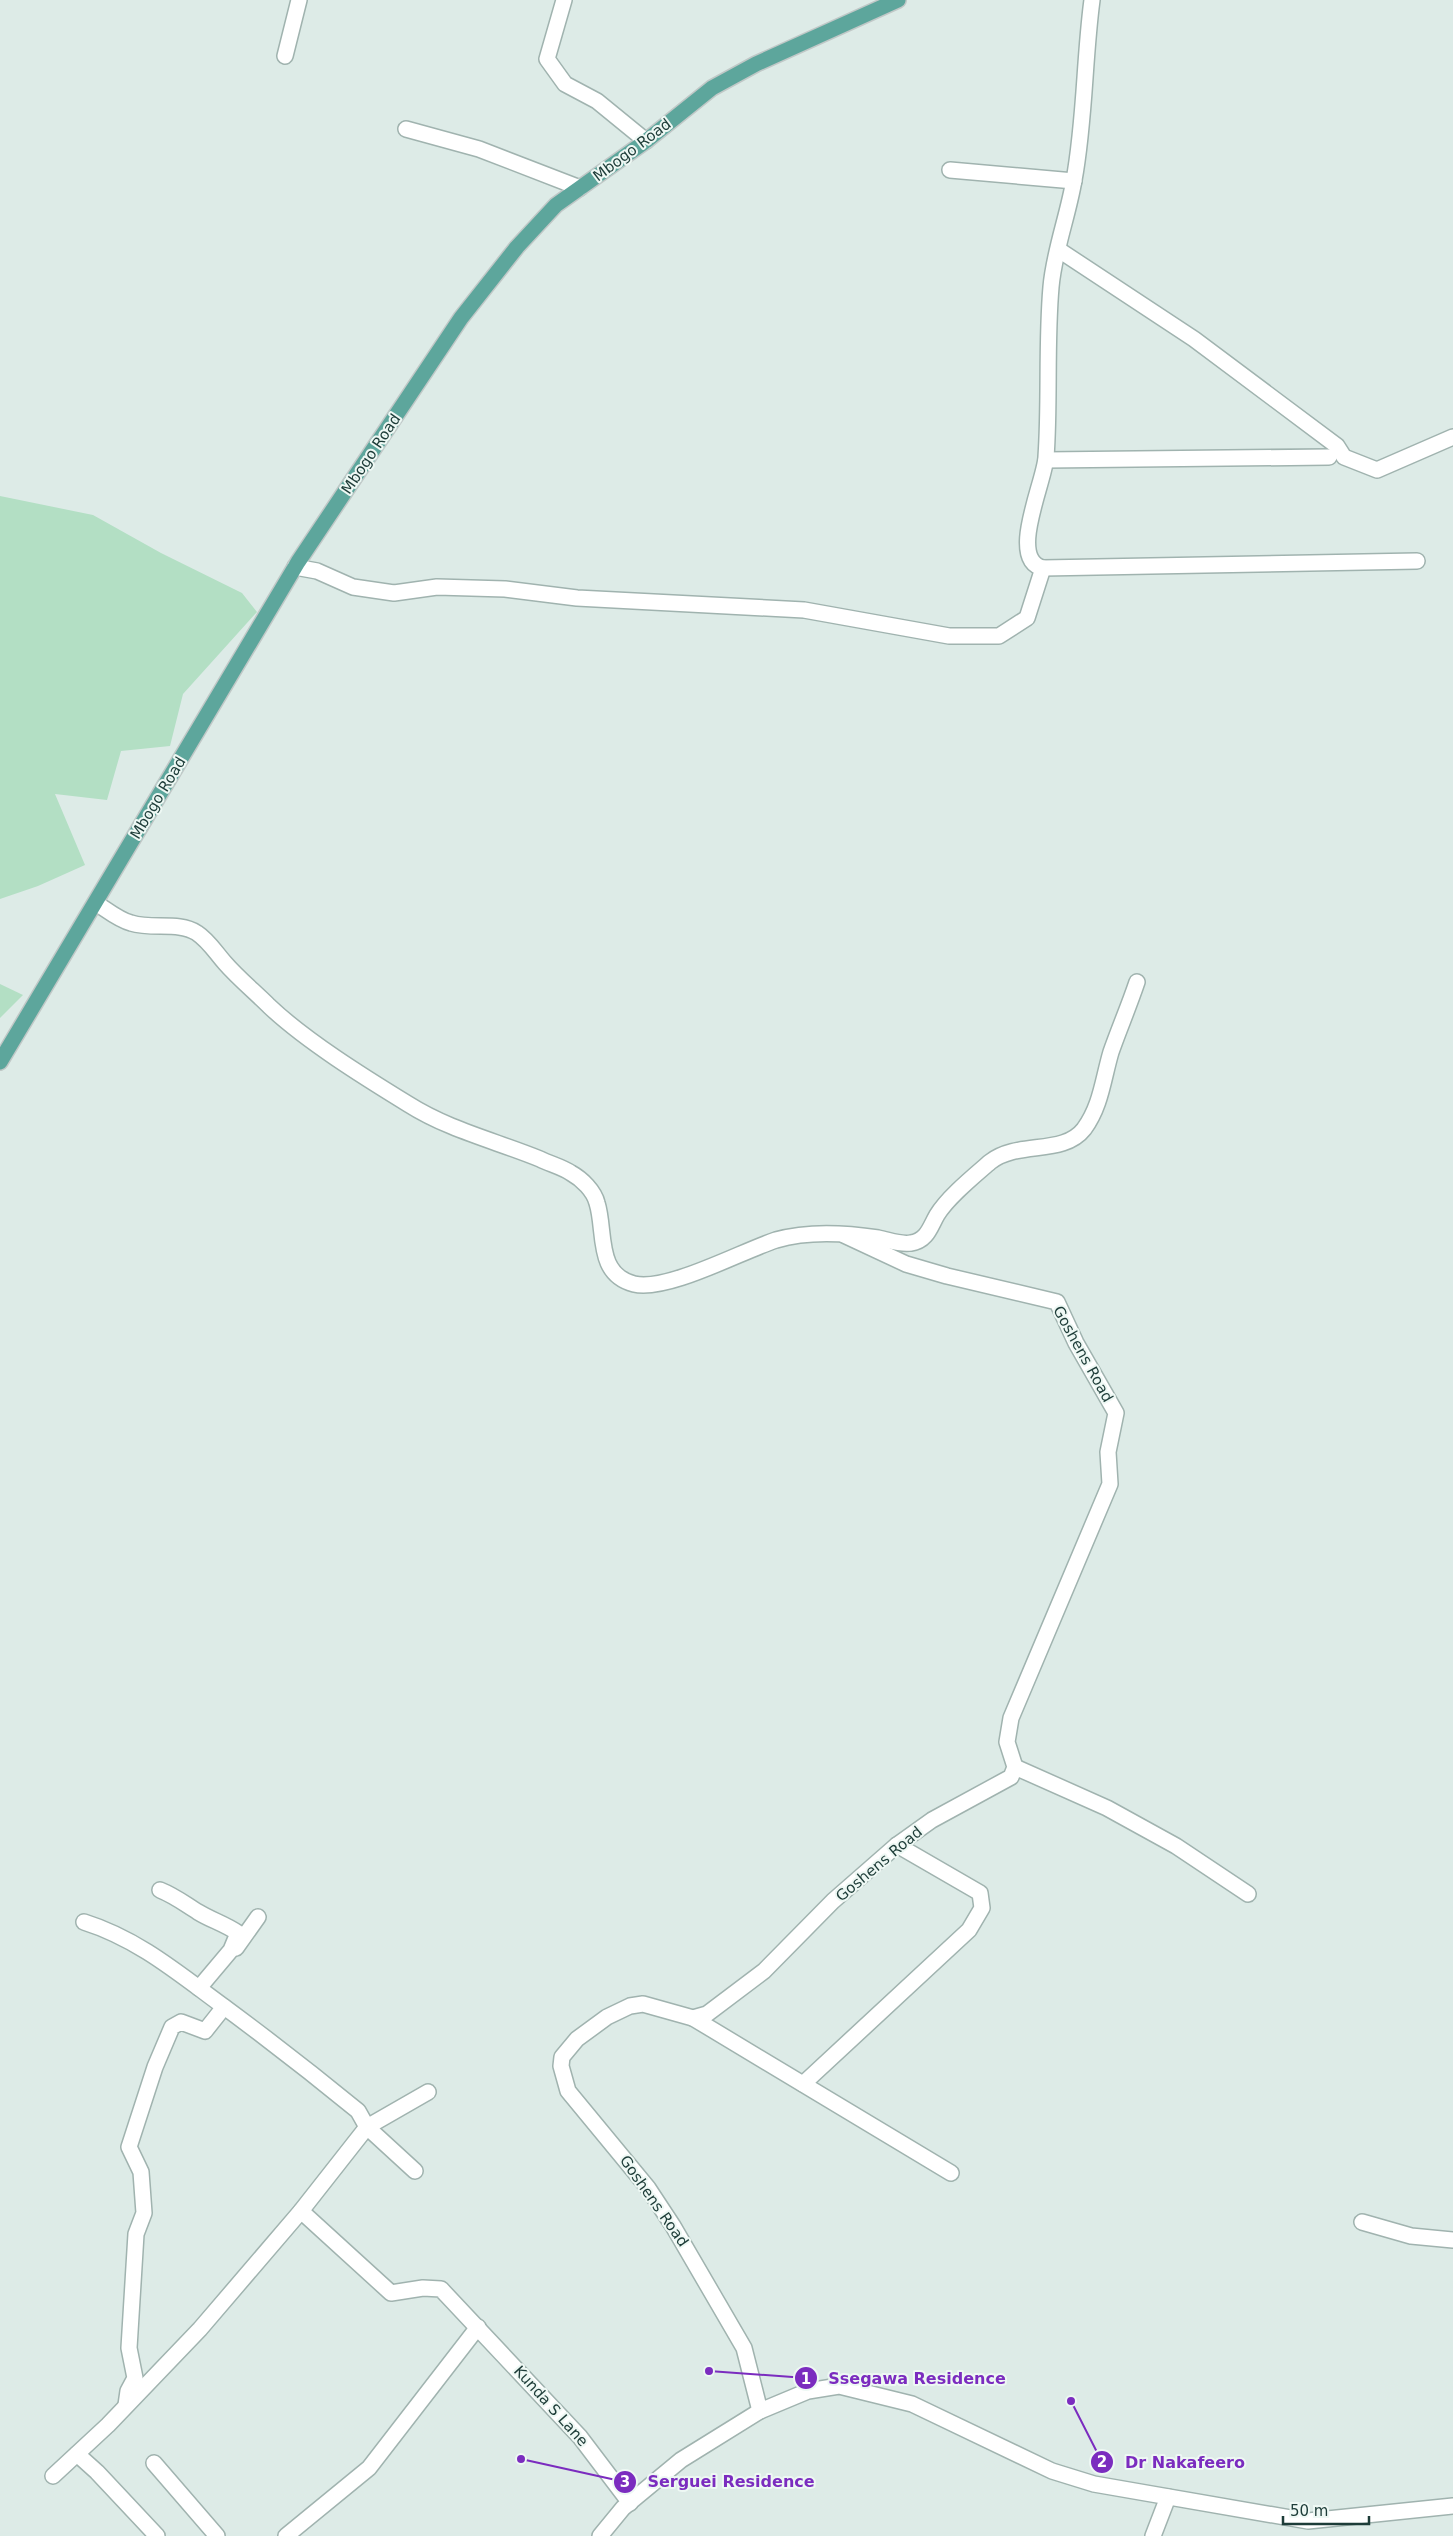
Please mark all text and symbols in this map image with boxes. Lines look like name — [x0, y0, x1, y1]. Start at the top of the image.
street label: Mbogo Road — [590, 115, 674, 185]
street label: Mbogo Road — [338, 411, 404, 497]
street label: Mbogo Road — [126, 754, 190, 842]
street label: Goshens Road — [1049, 1303, 1117, 1405]
street label: Goshens Road — [832, 1823, 926, 1905]
street label: Goshens Road — [616, 2152, 692, 2250]
street label: Kunda S Lane — [510, 2362, 592, 2450]
callout: Ssegawa Residence — [793, 2363, 1016, 2394]
text: Ssegawa Residence — [828, 2369, 1006, 2388]
text: 1 — [801, 2370, 811, 2388]
callout: Dr Nakafeero — [1090, 2447, 1255, 2478]
text: 2 — [1097, 2453, 1107, 2471]
text: Dr Nakafeero — [1125, 2453, 1245, 2472]
callout: Serguei Residence — [612, 2466, 825, 2497]
text: Serguei Residence — [647, 2472, 815, 2491]
text: 3 — [620, 2473, 630, 2491]
scale bar — [1283, 2494, 1369, 2526]
text: 50 m — [1290, 2502, 1328, 2520]

